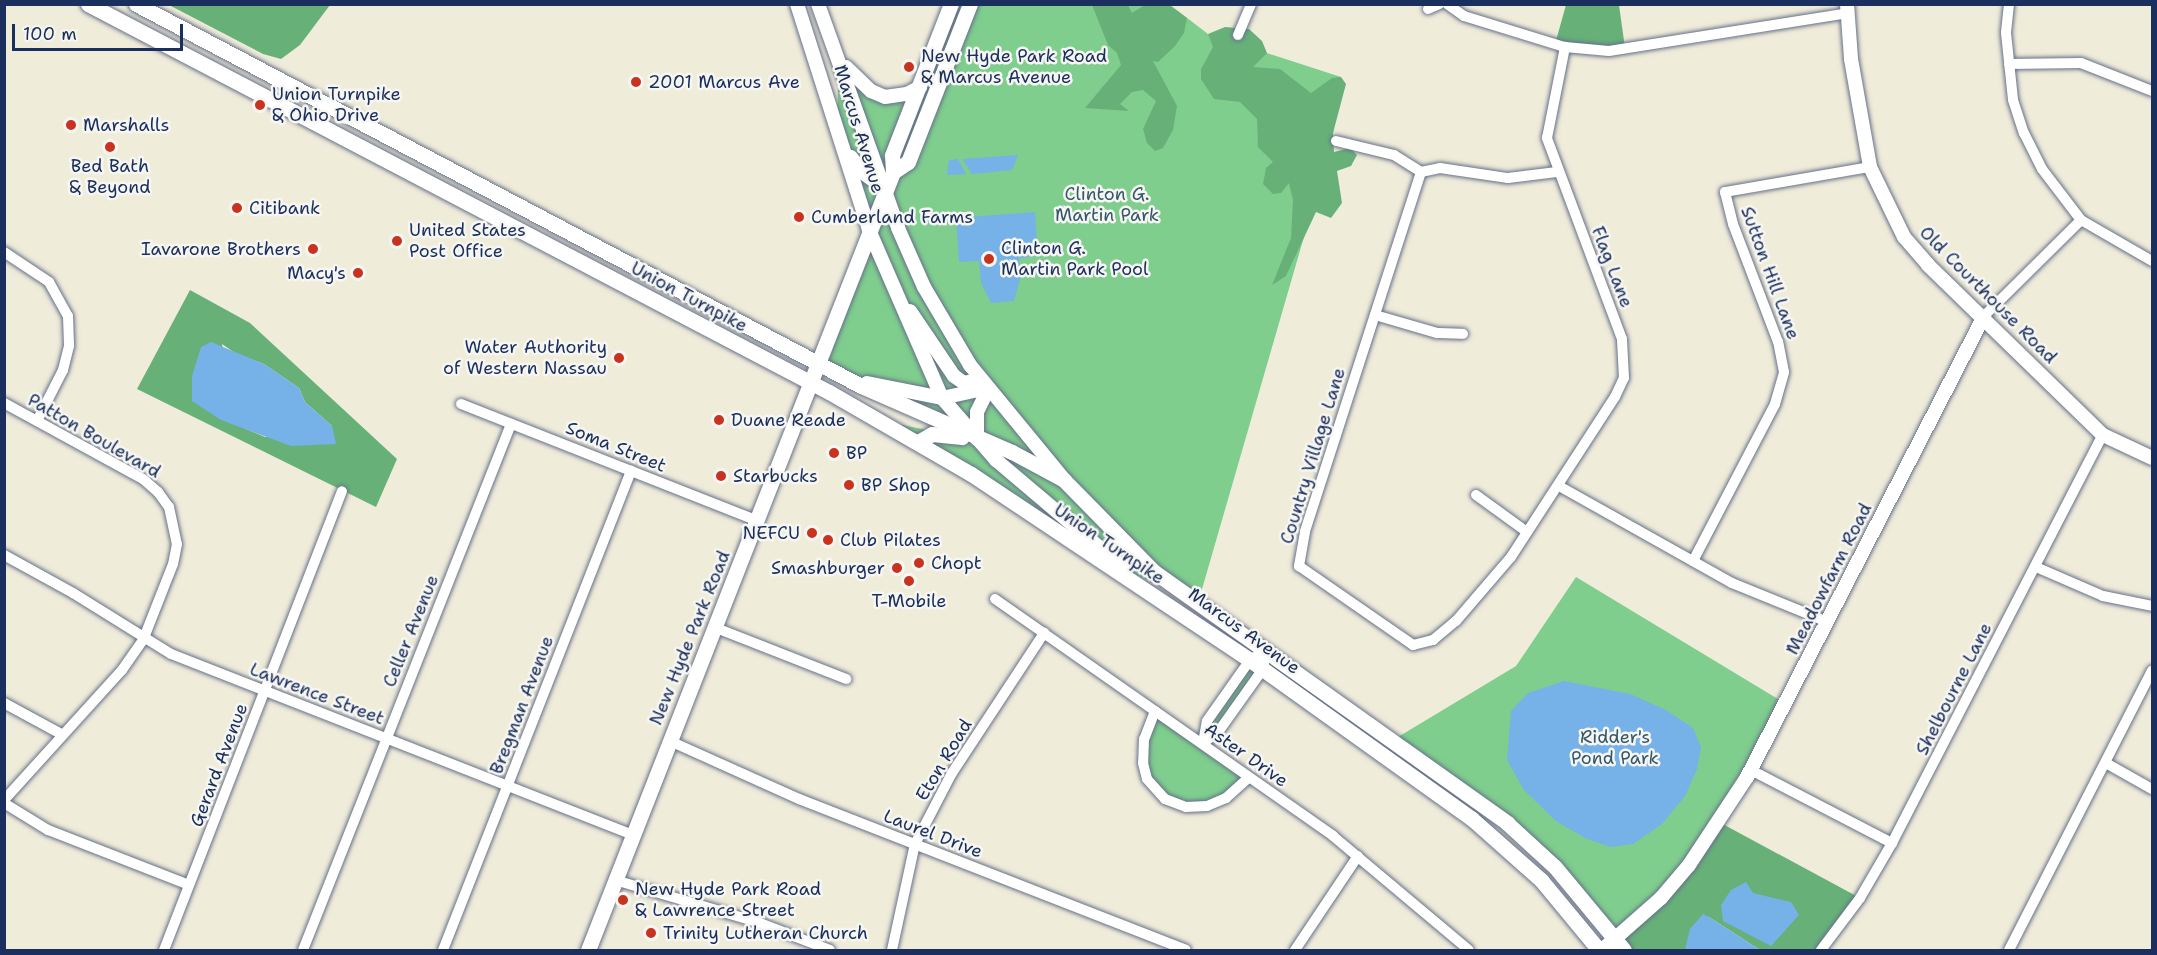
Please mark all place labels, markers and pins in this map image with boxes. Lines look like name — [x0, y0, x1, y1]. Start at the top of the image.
place label: New Hyde Park Road & Marcus Avenue — [921, 46, 1107, 88]
marker: New Hyde Park Road & Marcus Avenue — [902, 60, 916, 74]
place label: 2001 Marcus Ave — [648, 71, 800, 93]
marker: 2001 Marcus Ave — [629, 75, 643, 89]
place label: Union Turnpike & Ohio Drive — [272, 84, 401, 127]
marker: Union Turnpike & Ohio Drive — [253, 98, 267, 112]
place label: Marshalls — [83, 114, 169, 136]
marker: Marshalls — [64, 118, 78, 132]
marker: Bed Bath & Beyond — [103, 140, 117, 154]
place label: Bed Bath & Beyond — [69, 156, 151, 198]
place label: Citibank — [249, 197, 320, 219]
marker: Citibank — [230, 201, 244, 215]
place label: Cumberland Farms — [811, 206, 973, 228]
marker: Cumberland Farms — [792, 210, 806, 224]
place label: United States Post Office — [409, 220, 526, 262]
marker: United States Post Office — [390, 234, 404, 248]
place label: Iavarone Brothers — [141, 238, 301, 260]
place label: Clinton G. Martin Park Pool — [1001, 238, 1148, 280]
marker: Iavarone Brothers — [306, 242, 320, 256]
marker: Clinton G. Martin Park Pool — [982, 252, 996, 266]
place label: Macy's — [287, 262, 346, 284]
marker: Macy's — [351, 266, 365, 280]
place label: Water Authority of Western Nassau — [443, 337, 607, 380]
marker: Water Authority of Western Nassau — [612, 351, 626, 365]
place label: Duane Reade — [731, 409, 846, 431]
marker: Duane Reade — [712, 413, 726, 427]
place label: BP — [846, 442, 867, 464]
marker: BP — [827, 446, 841, 460]
place label: Starbucks — [733, 465, 818, 487]
marker: Starbucks — [714, 469, 728, 483]
place label: BP Shop — [861, 474, 930, 496]
marker: BP Shop — [842, 478, 856, 492]
place label: NEFCU — [743, 522, 800, 544]
marker: NEFCU — [805, 526, 819, 540]
place label: Club Pilates — [840, 529, 941, 551]
marker: Club Pilates — [821, 533, 835, 547]
place label: Chopt — [931, 552, 982, 574]
marker: Chopt — [912, 556, 926, 570]
place label: Smashburger — [771, 557, 885, 579]
marker: Smashburger — [890, 561, 904, 575]
marker: T-Mobile — [902, 574, 916, 588]
place label: T-Mobile — [872, 590, 946, 612]
place label: New Hyde Park Road & Lawrence Street — [635, 879, 821, 922]
marker: New Hyde Park Road & Lawrence Street — [616, 893, 630, 907]
place label: Trinity Lutheran Church — [663, 922, 868, 944]
marker: Trinity Lutheran Church — [644, 926, 658, 940]

